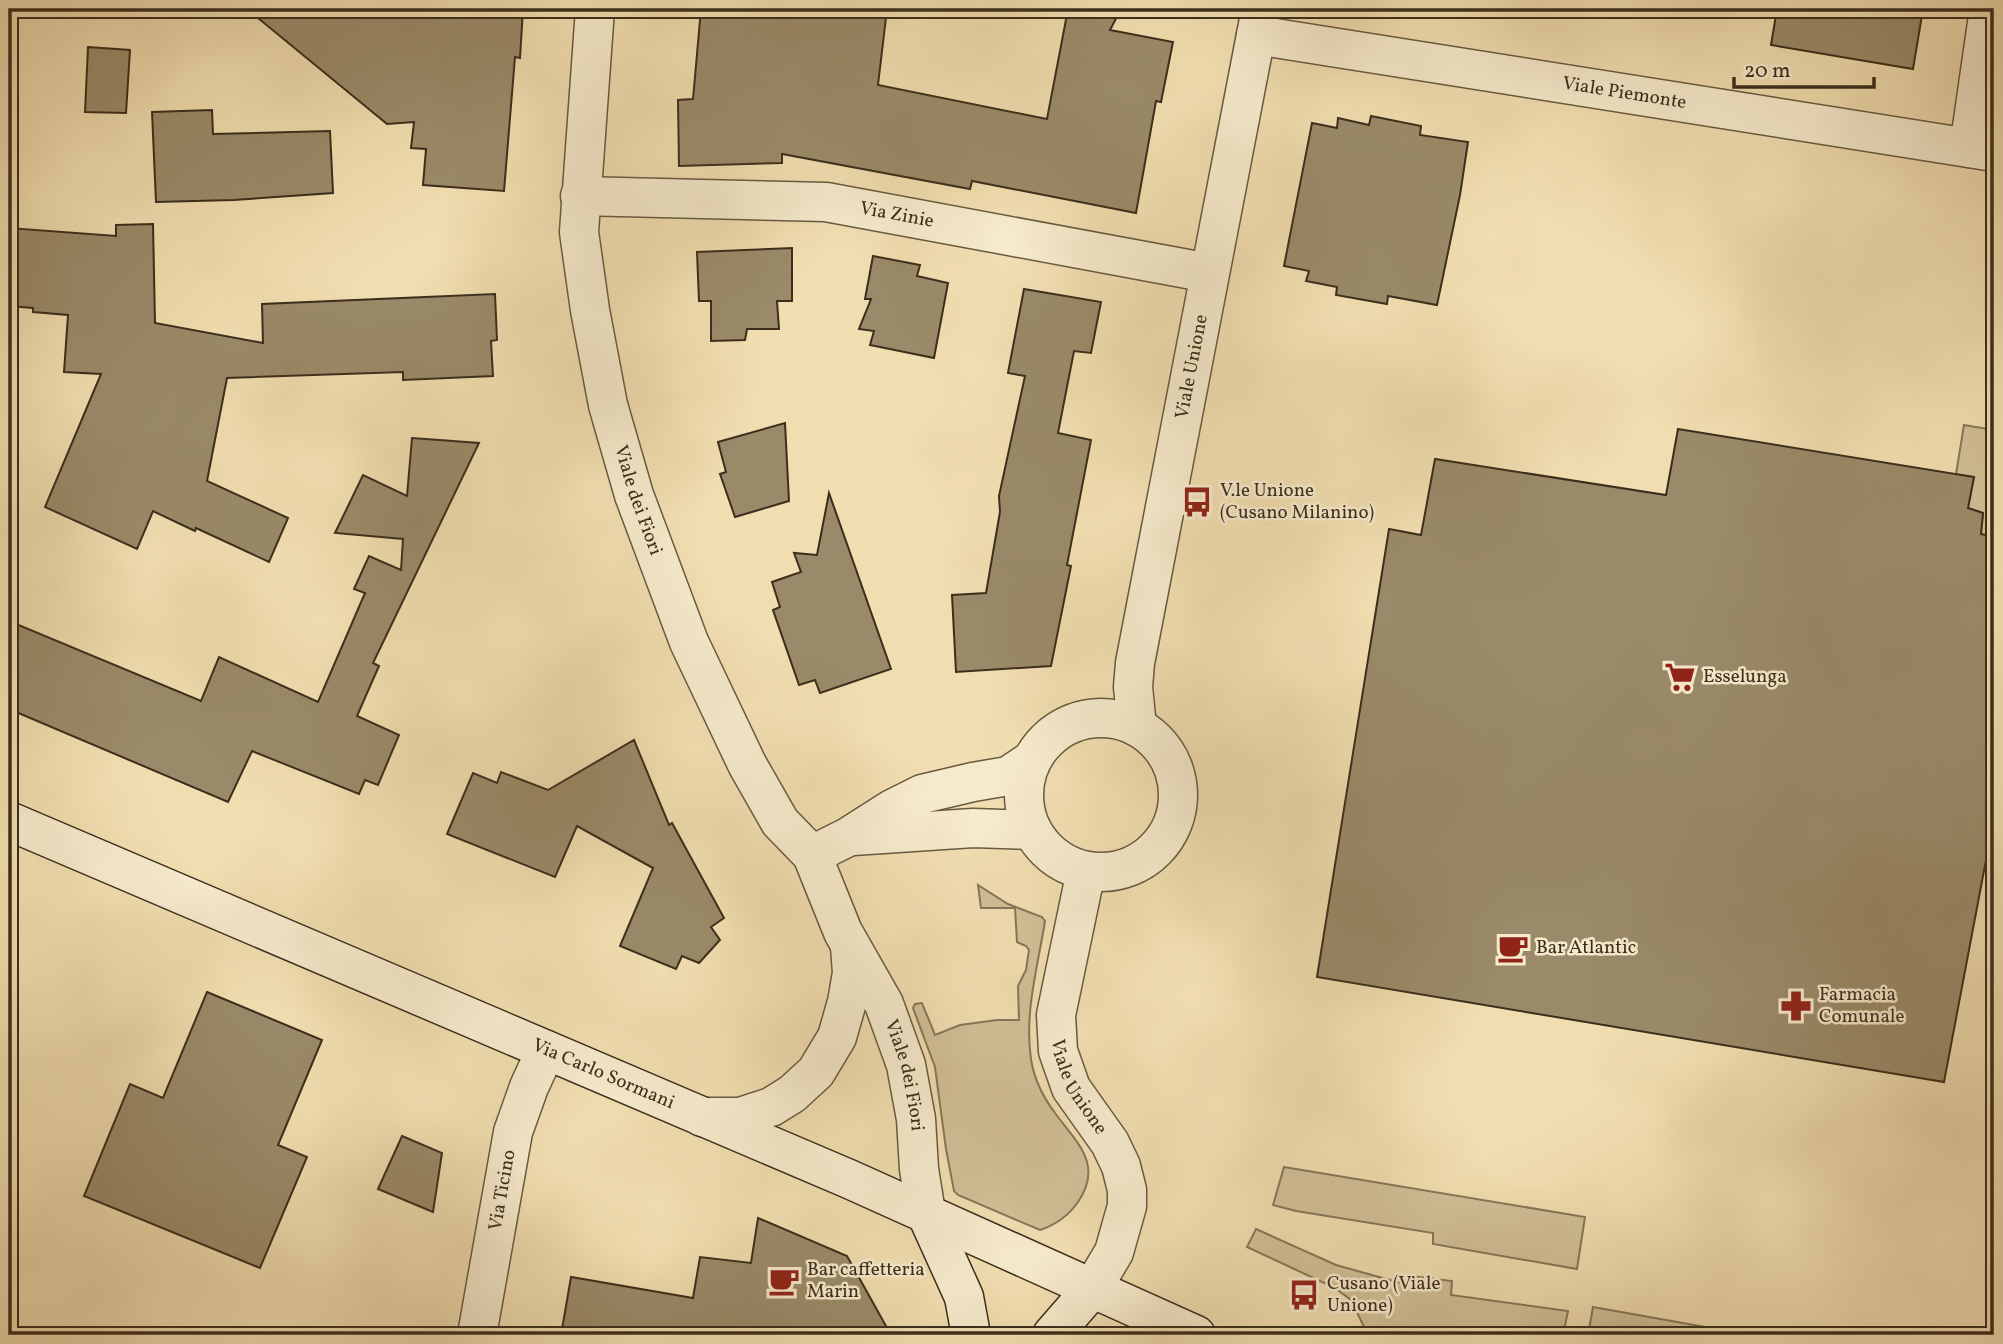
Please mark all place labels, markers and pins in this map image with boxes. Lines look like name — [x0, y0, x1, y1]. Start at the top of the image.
place label: V.le Unione (Cusano Milanino) — [1220, 478, 1374, 526]
bus stop icon: V.le Unione (Cusano Milanino) — [1180, 485, 1214, 519]
supermarket icon: Esselunga — [1663, 660, 1697, 694]
place label: Esselunga — [1703, 664, 1787, 690]
cafe icon: Bar Atlantic — [1496, 931, 1530, 965]
place label: Bar Atlantic — [1536, 935, 1636, 961]
place label: Farmacia Comunale — [1819, 982, 1905, 1030]
pharmacy icon: Farmacia Comunale — [1779, 989, 1813, 1023]
place label: Bar caffetteria Marin — [807, 1257, 925, 1305]
cafe icon: Bar caffetteria Marin — [767, 1264, 801, 1298]
place label: Cusano (Viale Unione) — [1327, 1271, 1440, 1319]
bus stop icon: Cusano (Viale Unione) — [1287, 1278, 1321, 1312]

